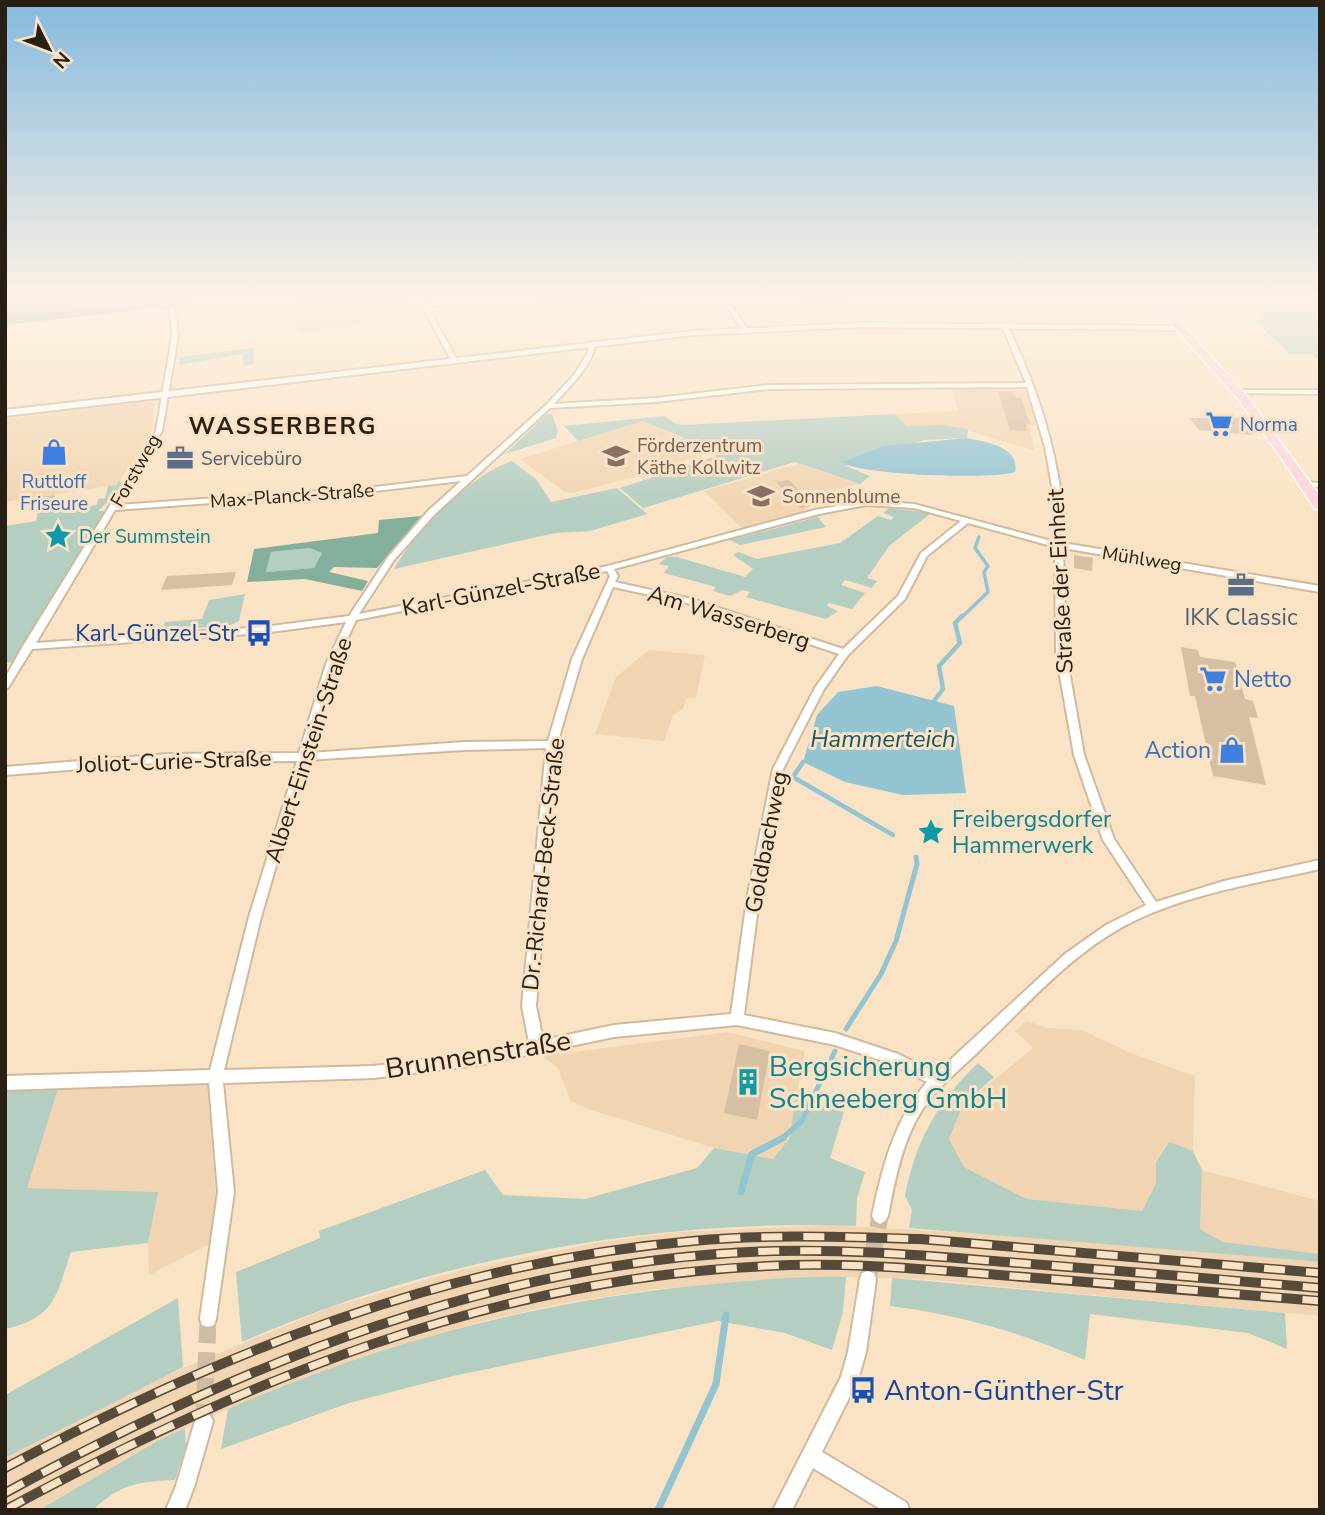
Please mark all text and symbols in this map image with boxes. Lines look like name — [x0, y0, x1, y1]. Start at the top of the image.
north arrow — [14, 14, 84, 84]
text: N — [46, 46, 75, 74]
supermarket icon: Norma — [1204, 409, 1234, 439]
district label: WASSERBERG — [189, 410, 377, 442]
place label: Norma — [1240, 412, 1298, 438]
street label: Forstweg — [105, 429, 167, 512]
place label: Förderzentrum Käthe Kollwitz — [637, 433, 762, 481]
shop icon: Ruttloff Friseure — [39, 437, 69, 467]
school or university icon: Förderzentrum Käthe Kollwitz — [601, 441, 631, 471]
office icon: Servicebüro — [165, 443, 195, 473]
place label: Servicebüro — [201, 446, 302, 472]
place label: Ruttloff Friseure — [20, 469, 88, 517]
street label: Max-Planck-Straße — [209, 477, 375, 515]
school or university icon: Sonnenblume — [746, 481, 776, 511]
place label: Sonnenblume — [782, 484, 900, 510]
street label: Straße der Einheit — [1040, 487, 1081, 674]
place icon: Der Summstein — [43, 521, 73, 551]
place label: Der Summstein — [79, 524, 211, 550]
street label: Mühlweg — [1100, 540, 1183, 578]
street label: Karl-Günzel-Straße — [399, 555, 603, 624]
office icon: IKK Classic — [1226, 570, 1256, 600]
street label: Am Wasserberg — [644, 578, 814, 657]
place label: IKK Classic — [1184, 602, 1298, 633]
place label: Karl-Günzel-Str — [75, 618, 239, 649]
bus stop icon: Karl-Günzel-Str — [244, 618, 274, 648]
street label: Albert-Einstein-Straße — [257, 634, 360, 867]
supermarket icon: Netto — [1198, 664, 1228, 694]
place label: Netto — [1234, 664, 1292, 695]
water label: Hammerteich — [810, 723, 956, 755]
place label: Action — [1144, 735, 1211, 766]
shop icon: Action — [1217, 735, 1247, 765]
street label: Dr.-Richard-Beck-Straße — [515, 736, 572, 992]
street label: Joliot-Curie-Straße — [75, 743, 272, 780]
street label: Goldbachweg — [738, 769, 795, 916]
place label: Freibergsdorfer Hammerwerk — [952, 804, 1112, 861]
place icon: Freibergsdorfer Hammerwerk — [916, 817, 946, 847]
street label: Brunnenstraße — [383, 1022, 574, 1088]
place label: Bergsicherung Schneeberg GmbH — [769, 1048, 1007, 1118]
building icon: Bergsicherung Schneeberg GmbH — [733, 1067, 763, 1097]
place label: Anton-Günther-Str — [884, 1372, 1124, 1410]
bus stop icon: Anton-Günther-Str — [848, 1375, 878, 1405]

